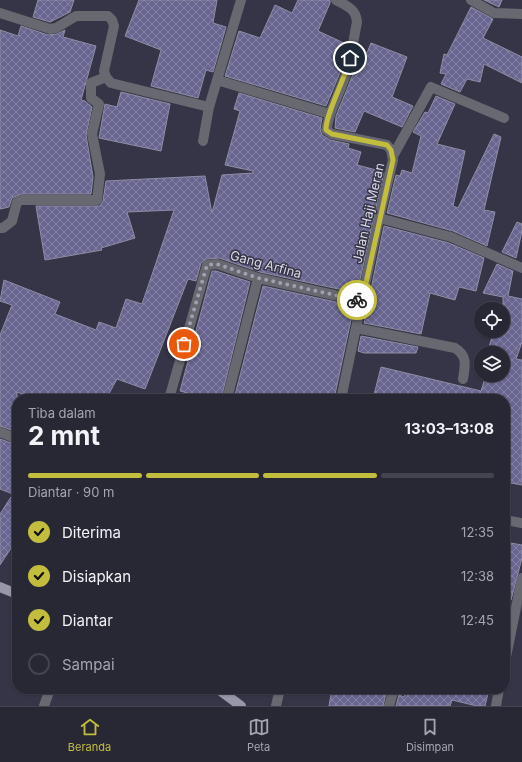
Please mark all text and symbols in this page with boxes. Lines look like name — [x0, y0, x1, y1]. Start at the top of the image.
pin — [333, 41, 367, 75]
icon: home — [339, 47, 361, 69]
street label: Jalan Haji Meran — [349, 161, 387, 265]
street label: Gang Arfina — [229, 247, 303, 281]
courier — [337, 280, 377, 320]
icon: bike — [346, 289, 368, 311]
map controls — [474, 302, 510, 382]
button: locate — [474, 302, 510, 338]
pin — [167, 327, 201, 361]
icon: bag — [173, 333, 195, 355]
button: layers — [474, 346, 510, 382]
text: Tiba dalam — [28, 405, 96, 421]
text: 13:03–13:08 — [405, 419, 494, 438]
text: 2 mnt — [28, 420, 100, 451]
text: Diantar · 90 m — [28, 484, 114, 500]
icon: check — [28, 521, 50, 543]
text: Diterima — [62, 523, 121, 542]
text: 12:35 — [461, 524, 494, 540]
icon: check — [28, 565, 50, 587]
text: Disiapkan — [62, 567, 131, 586]
text: 12:38 — [461, 568, 494, 584]
icon: check — [28, 609, 50, 631]
text: Diantar — [62, 611, 113, 630]
text: 12:45 — [461, 612, 494, 628]
text: Sampai — [62, 655, 115, 674]
tab: Beranda — [68, 716, 111, 754]
tab: Peta — [247, 716, 270, 754]
tab: Disimpan — [406, 716, 454, 754]

